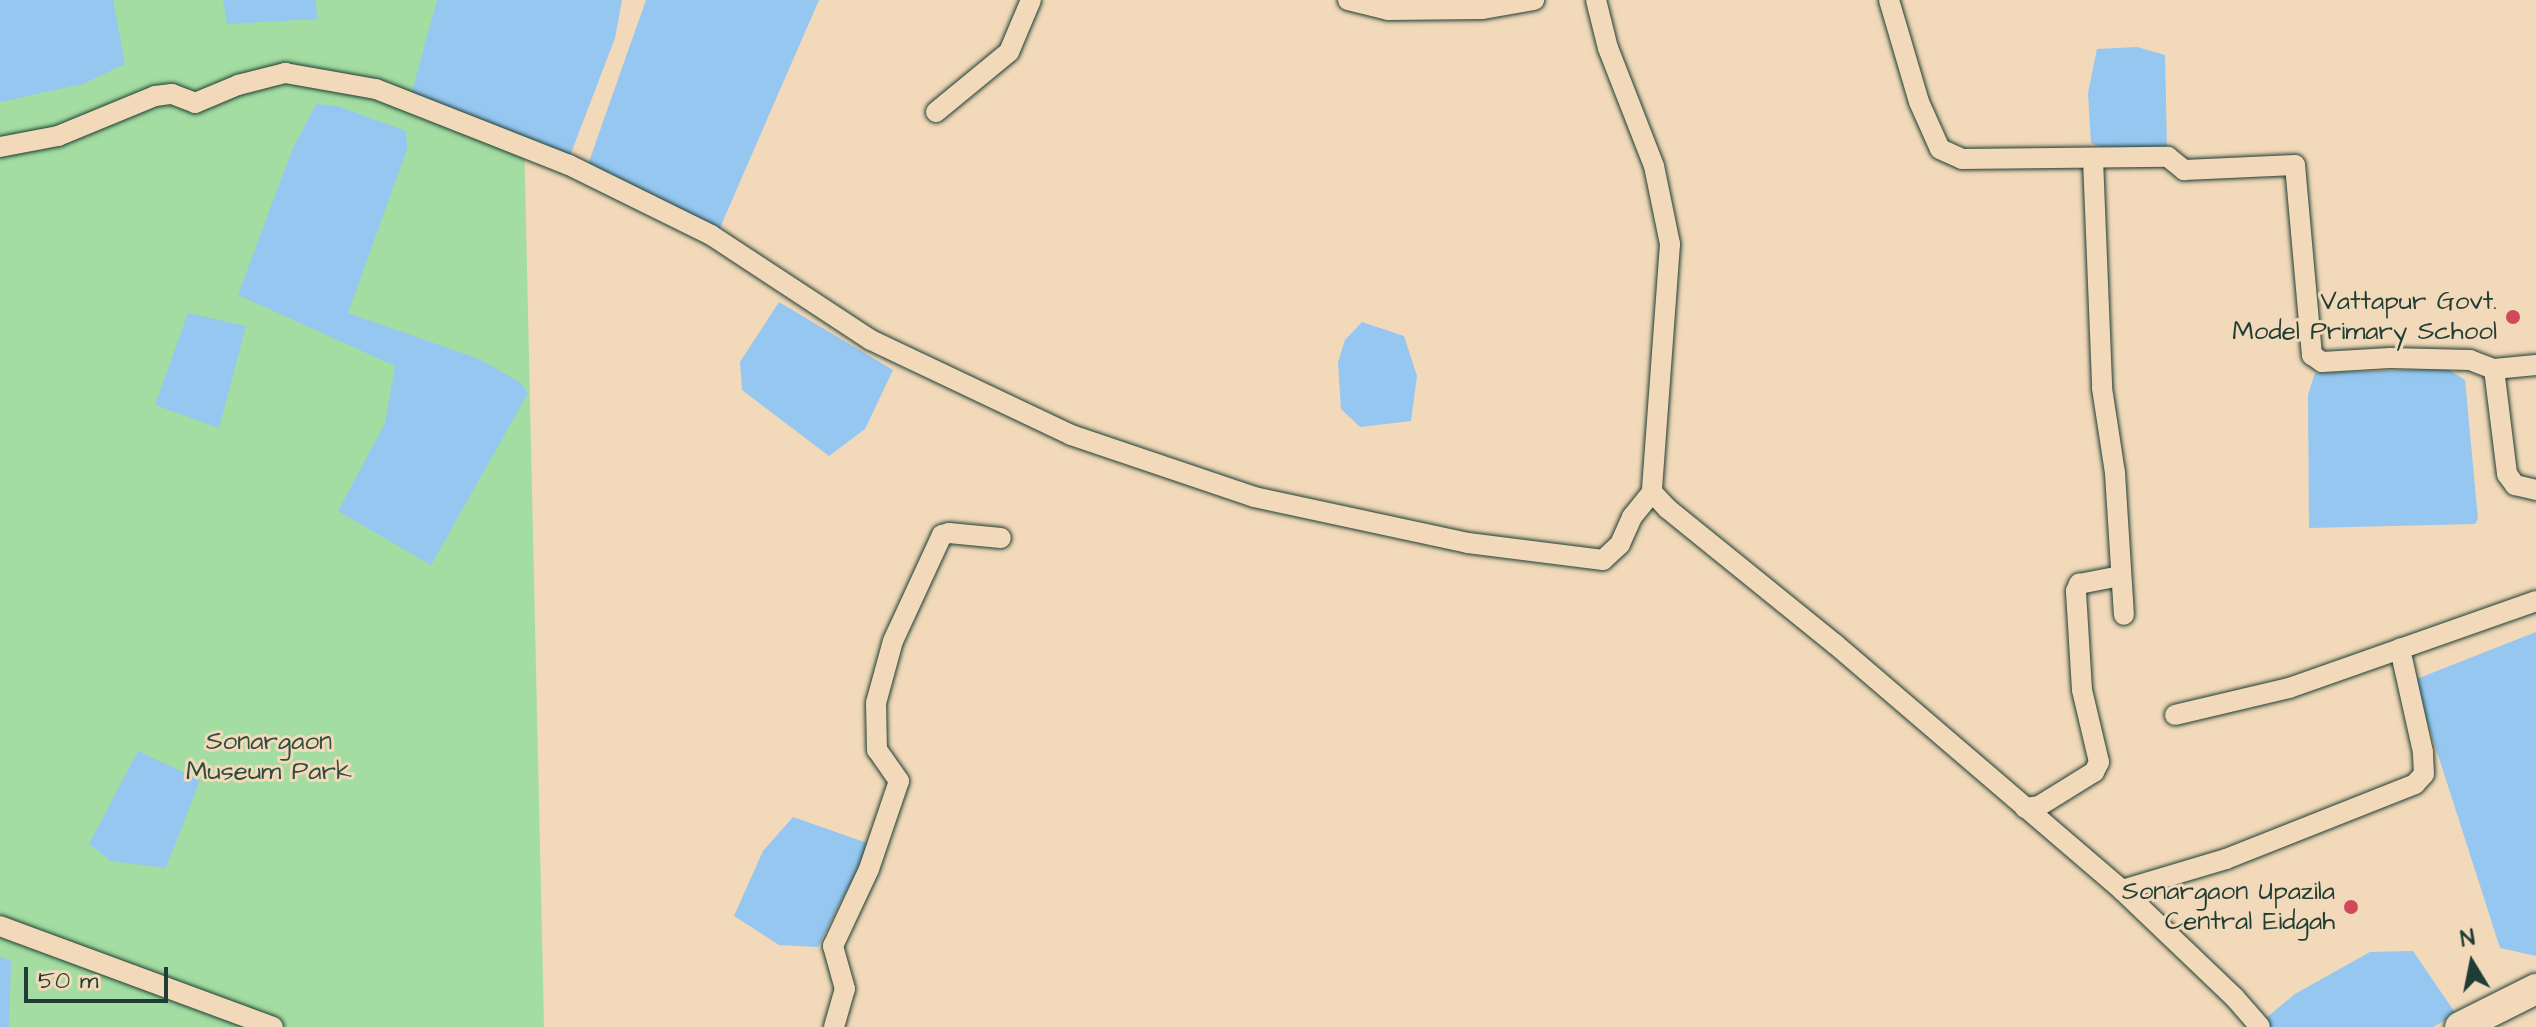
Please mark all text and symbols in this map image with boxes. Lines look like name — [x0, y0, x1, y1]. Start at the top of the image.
place label: Vattapur Govt. Model Primary School — [2232, 286, 2497, 348]
marker: Vattapur Govt. Model Primary School — [2504, 308, 2522, 326]
park label: Sonargaon Museum Park — [186, 726, 352, 788]
place label: Sonargaon Upazila Central Eidgah — [2122, 876, 2335, 938]
marker: Sonargaon Upazila Central Eidgah — [2342, 898, 2360, 916]
text: N — [2458, 922, 2477, 955]
north arrow — [2432, 923, 2512, 1003]
scale bar — [28, 951, 172, 1001]
text: 50 m — [38, 964, 98, 998]

